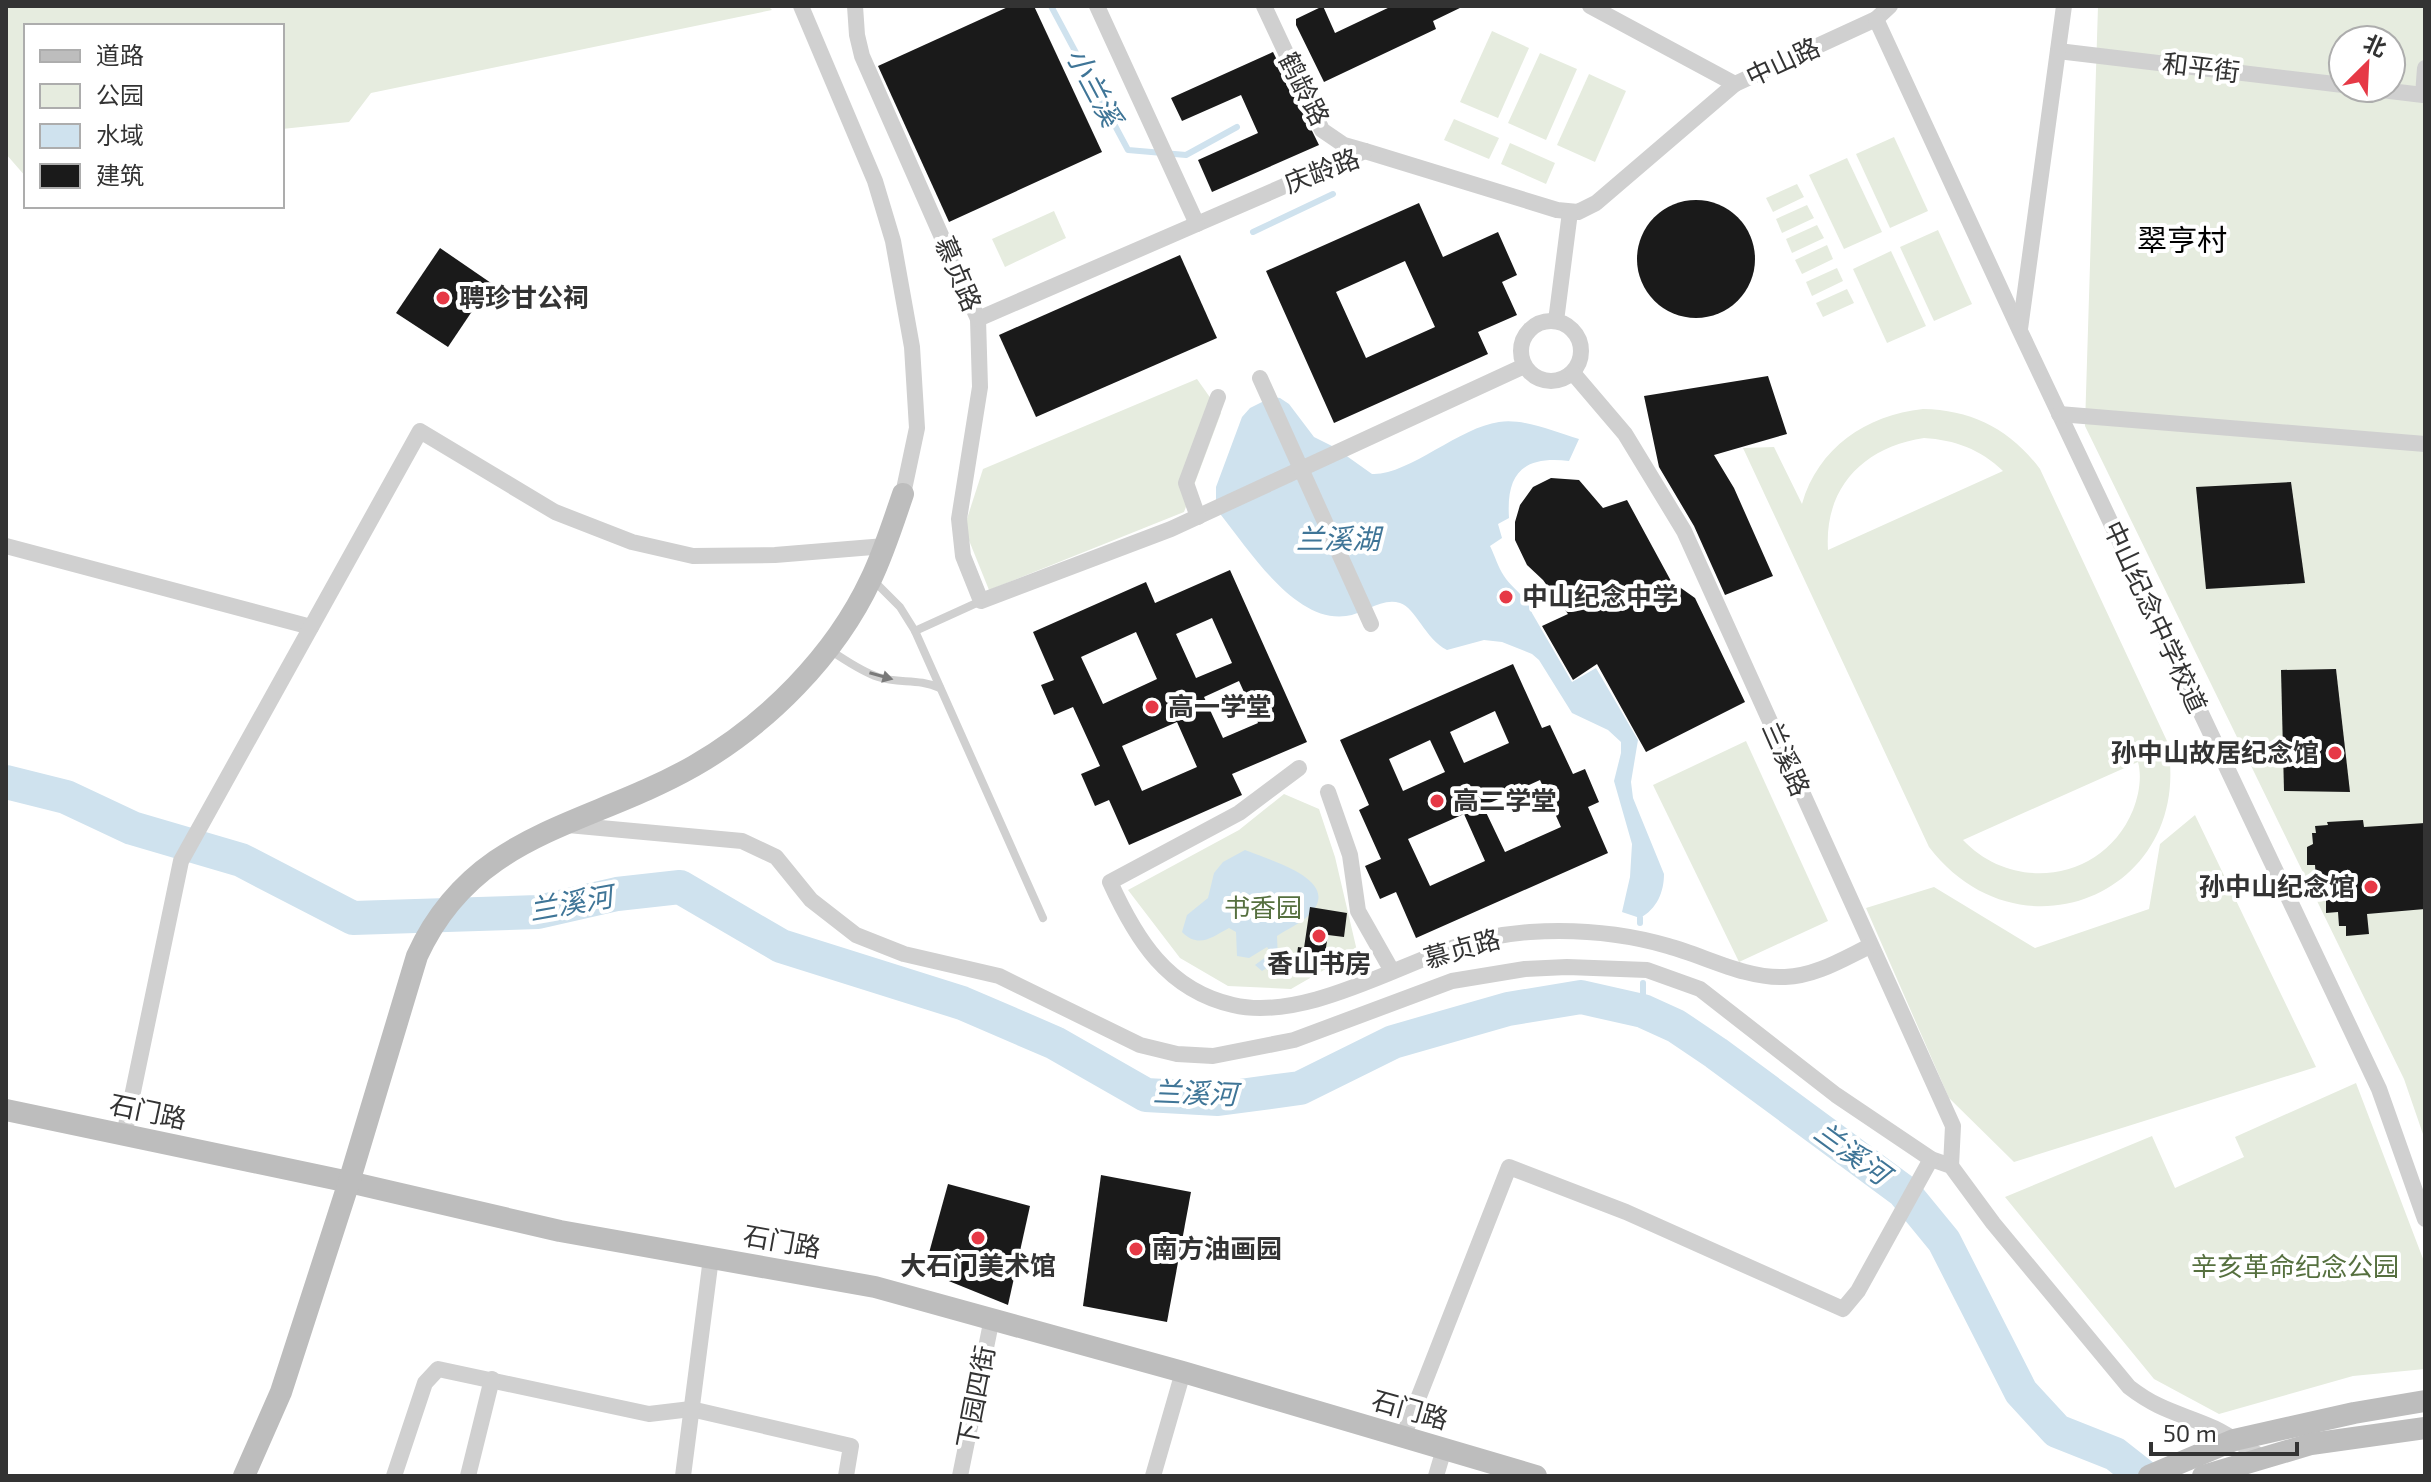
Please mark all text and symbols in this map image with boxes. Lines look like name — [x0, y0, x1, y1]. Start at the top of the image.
legend — [24, 24, 284, 208]
north arrow — [2327, 24, 2407, 104]
text: 北 — [2360, 28, 2391, 61]
street label: 中山路 — [1740, 30, 1824, 91]
text: 道路 — [96, 40, 144, 69]
water label: 小兰溪 — [1060, 41, 1131, 134]
street label: 和平街 — [2161, 46, 2242, 87]
street label: 鹤龄路 — [1274, 47, 1337, 130]
text: 公园 — [96, 80, 144, 109]
text: 水域 — [96, 120, 144, 149]
street label: 庆龄路 — [1279, 141, 1363, 198]
text: 建筑 — [96, 160, 144, 189]
district label: 翠亨村 — [2137, 221, 2227, 257]
street label: 慕贞路 — [930, 231, 989, 315]
place label: 聘珍甘公祠 — [459, 281, 589, 312]
marker: 聘珍甘公祠 — [434, 289, 452, 307]
street label: 中山纪念中学校道 — [2098, 516, 2214, 717]
water label: 兰溪湖 — [1296, 521, 1384, 555]
place label: 中山纪念中学 — [1522, 580, 1678, 611]
marker: 中山纪念中学 — [1497, 588, 1515, 606]
one-way arrow — [869, 670, 893, 683]
place label: 高一学堂 — [1168, 690, 1272, 721]
marker: 高一学堂 — [1143, 698, 1161, 716]
street label: 兰溪路 — [1757, 716, 1817, 800]
place label: 孙中山故居纪念馆 — [2111, 736, 2319, 767]
marker: 孙中山故居纪念馆 — [2326, 744, 2344, 762]
place label: 高二学堂 — [1453, 784, 1557, 815]
marker: 高二学堂 — [1428, 792, 1446, 810]
place label: 孙中山纪念馆 — [2199, 870, 2355, 901]
water label: 兰溪河 — [527, 877, 620, 926]
marker: 孙中山纪念馆 — [2362, 878, 2380, 896]
park label: 书香园 — [1224, 891, 1302, 922]
street label: 慕贞路 — [1420, 922, 1503, 973]
marker: 香山书房 — [1310, 927, 1328, 945]
place label: 香山书房 — [1267, 947, 1371, 978]
water label: 兰溪河 — [1152, 1074, 1243, 1111]
street label: 石门路 — [107, 1087, 190, 1134]
water label: 兰溪河 — [1809, 1114, 1901, 1194]
street label: 石门路 — [741, 1218, 823, 1263]
marker: 大石门美术馆 — [969, 1229, 987, 1247]
place label: 南方油画园 — [1152, 1232, 1282, 1263]
marker: 南方油画园 — [1127, 1240, 1145, 1258]
place label: 大石门美术馆 — [900, 1249, 1056, 1280]
park label: 辛亥革命纪念公园 — [2191, 1250, 2399, 1281]
street label: 下园四街 — [949, 1343, 1000, 1451]
street label: 石门路 — [1369, 1383, 1452, 1434]
scale bar — [2151, 1406, 2297, 1456]
text: 50 m — [2163, 1418, 2217, 1447]

